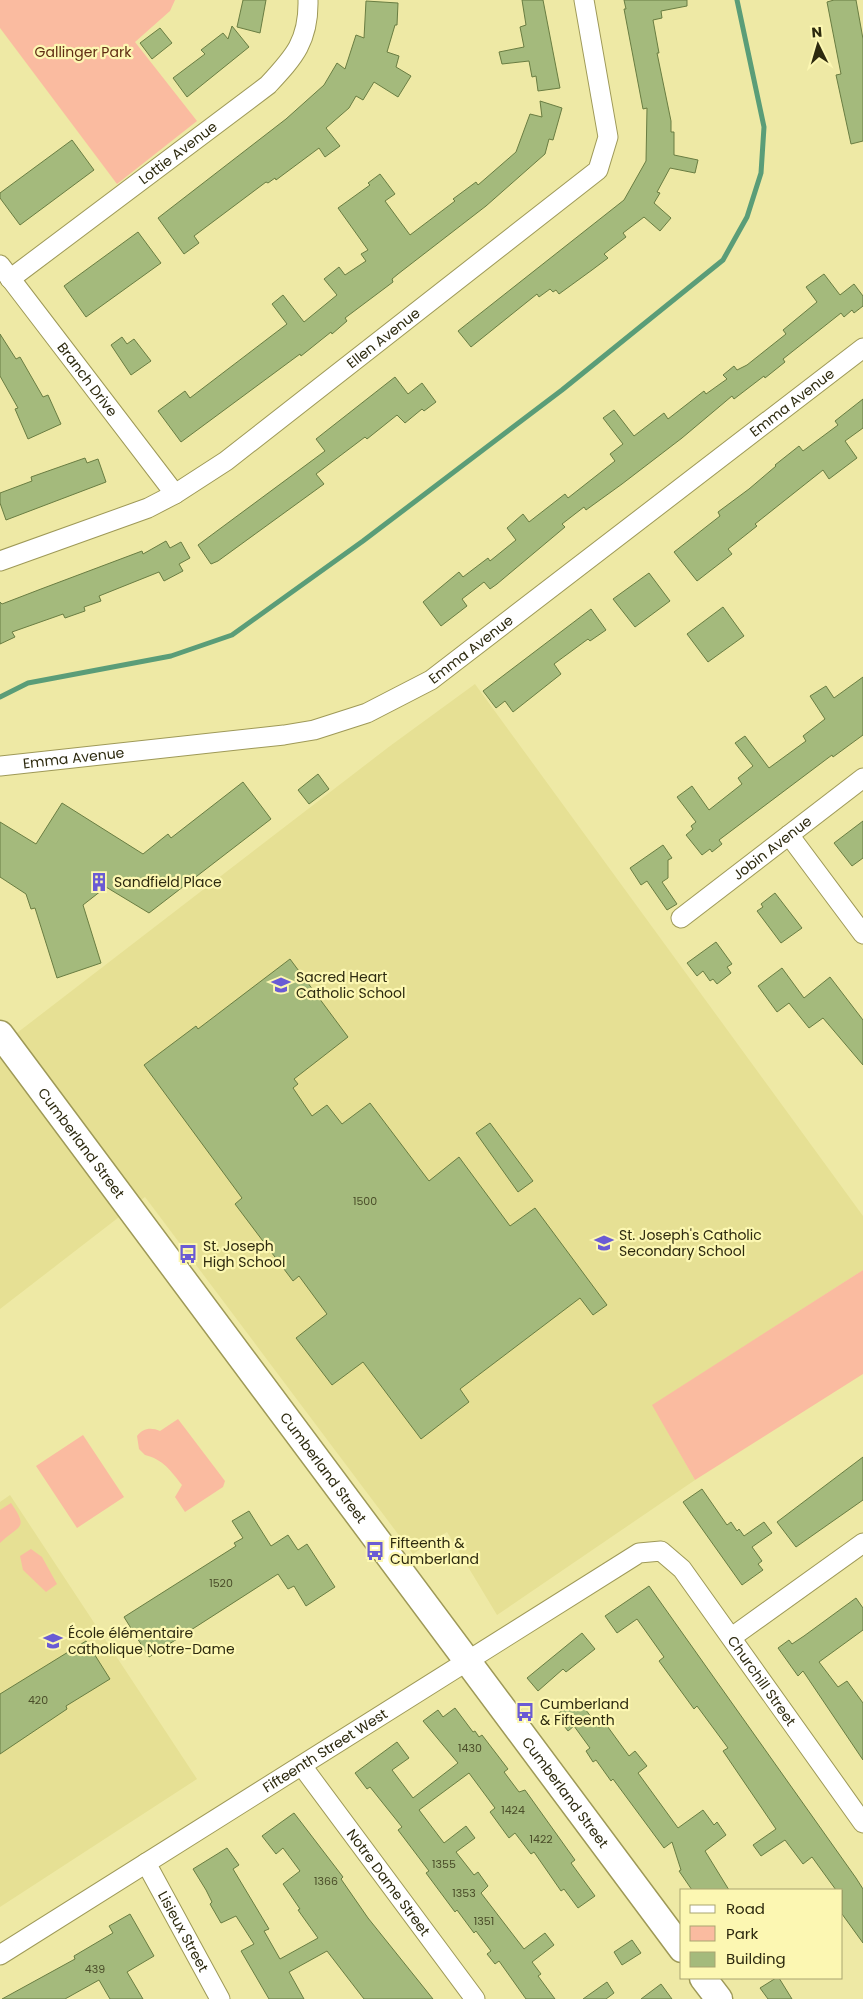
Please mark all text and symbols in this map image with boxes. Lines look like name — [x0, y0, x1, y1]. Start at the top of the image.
north arrow — [793, 20, 843, 70]
text: N — [811, 22, 823, 42]
park label: Gallinger Park — [35, 42, 132, 62]
street label: Lottie Avenue — [134, 116, 222, 189]
street label: Ellen Avenue — [342, 303, 424, 373]
street label: Branch Drive — [53, 338, 122, 421]
street label: Emma Avenue — [745, 363, 839, 442]
street label: Emma Avenue — [424, 610, 518, 688]
street label: Emma Avenue — [22, 742, 126, 773]
street label: Jobin Avenue — [729, 811, 816, 885]
building icon: Sandfield Place — [88, 871, 110, 893]
place label: Sandfield Place — [114, 872, 222, 892]
place label: Sacred Heart Catholic School — [296, 967, 405, 1003]
school or university icon: Sacred Heart Catholic School — [270, 974, 292, 996]
street label: Cumberland Street — [33, 1083, 129, 1203]
house number: 1500 — [353, 1193, 377, 1209]
place label: St. Joseph's Catholic Secondary School — [619, 1225, 762, 1261]
school or university icon: St. Joseph's Catholic Secondary School — [593, 1232, 615, 1254]
place label: St. Joseph High School — [203, 1236, 285, 1272]
bus stop icon: St. Joseph High School — [177, 1243, 199, 1265]
street label: Cumberland Street — [275, 1408, 371, 1527]
place label: Fifteenth & Cumberland — [390, 1533, 479, 1569]
bus stop icon: Fifteenth & Cumberland — [364, 1540, 386, 1562]
house number: 1520 — [209, 1575, 233, 1591]
place label: École élémentaire catholique Notre-Dame — [68, 1623, 235, 1659]
school or university icon: École élémentaire catholique Notre-Dame — [42, 1630, 64, 1652]
street label: Churchill Street — [723, 1632, 801, 1730]
house number: 420 — [28, 1692, 48, 1708]
place label: Cumberland & Fifteenth — [540, 1694, 629, 1730]
bus stop icon: Cumberland & Fifteenth — [514, 1701, 536, 1723]
street label: Fifteenth Street West — [259, 1704, 391, 1797]
street label: Cumberland Street — [517, 1733, 613, 1852]
house number: 1430 — [458, 1740, 482, 1756]
house number: 1424 — [501, 1802, 525, 1818]
street label: Notre Dame Street — [342, 1825, 435, 1940]
house number: 1422 — [529, 1831, 553, 1847]
house number: 1355 — [432, 1856, 456, 1872]
house number: 1366 — [314, 1873, 338, 1889]
house number: 1353 — [452, 1885, 476, 1901]
street label: Lisieux Street — [153, 1887, 213, 1976]
legend — [680, 1889, 843, 1979]
text: Road — [726, 1898, 765, 1919]
house number: 1351 — [474, 1913, 494, 1929]
text: Park — [726, 1923, 758, 1944]
text: Building — [726, 1948, 786, 1969]
house number: 439 — [85, 1961, 105, 1977]

